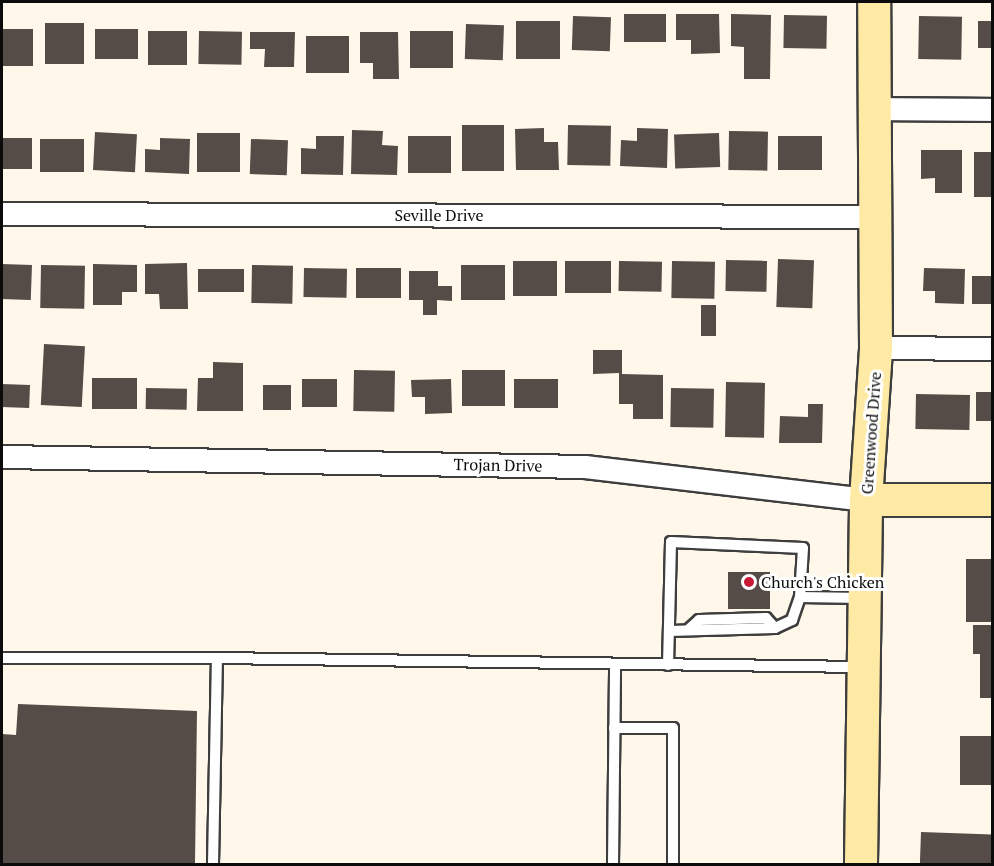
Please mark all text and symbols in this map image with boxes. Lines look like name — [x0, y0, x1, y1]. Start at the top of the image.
street label: Seville Drive — [395, 205, 483, 225]
street label: Greenwood Drive — [857, 371, 885, 495]
street label: Trojan Drive — [454, 455, 542, 475]
place label: Church's Chicken — [761, 572, 884, 592]
marker: Church's Chicken — [742, 575, 756, 589]

